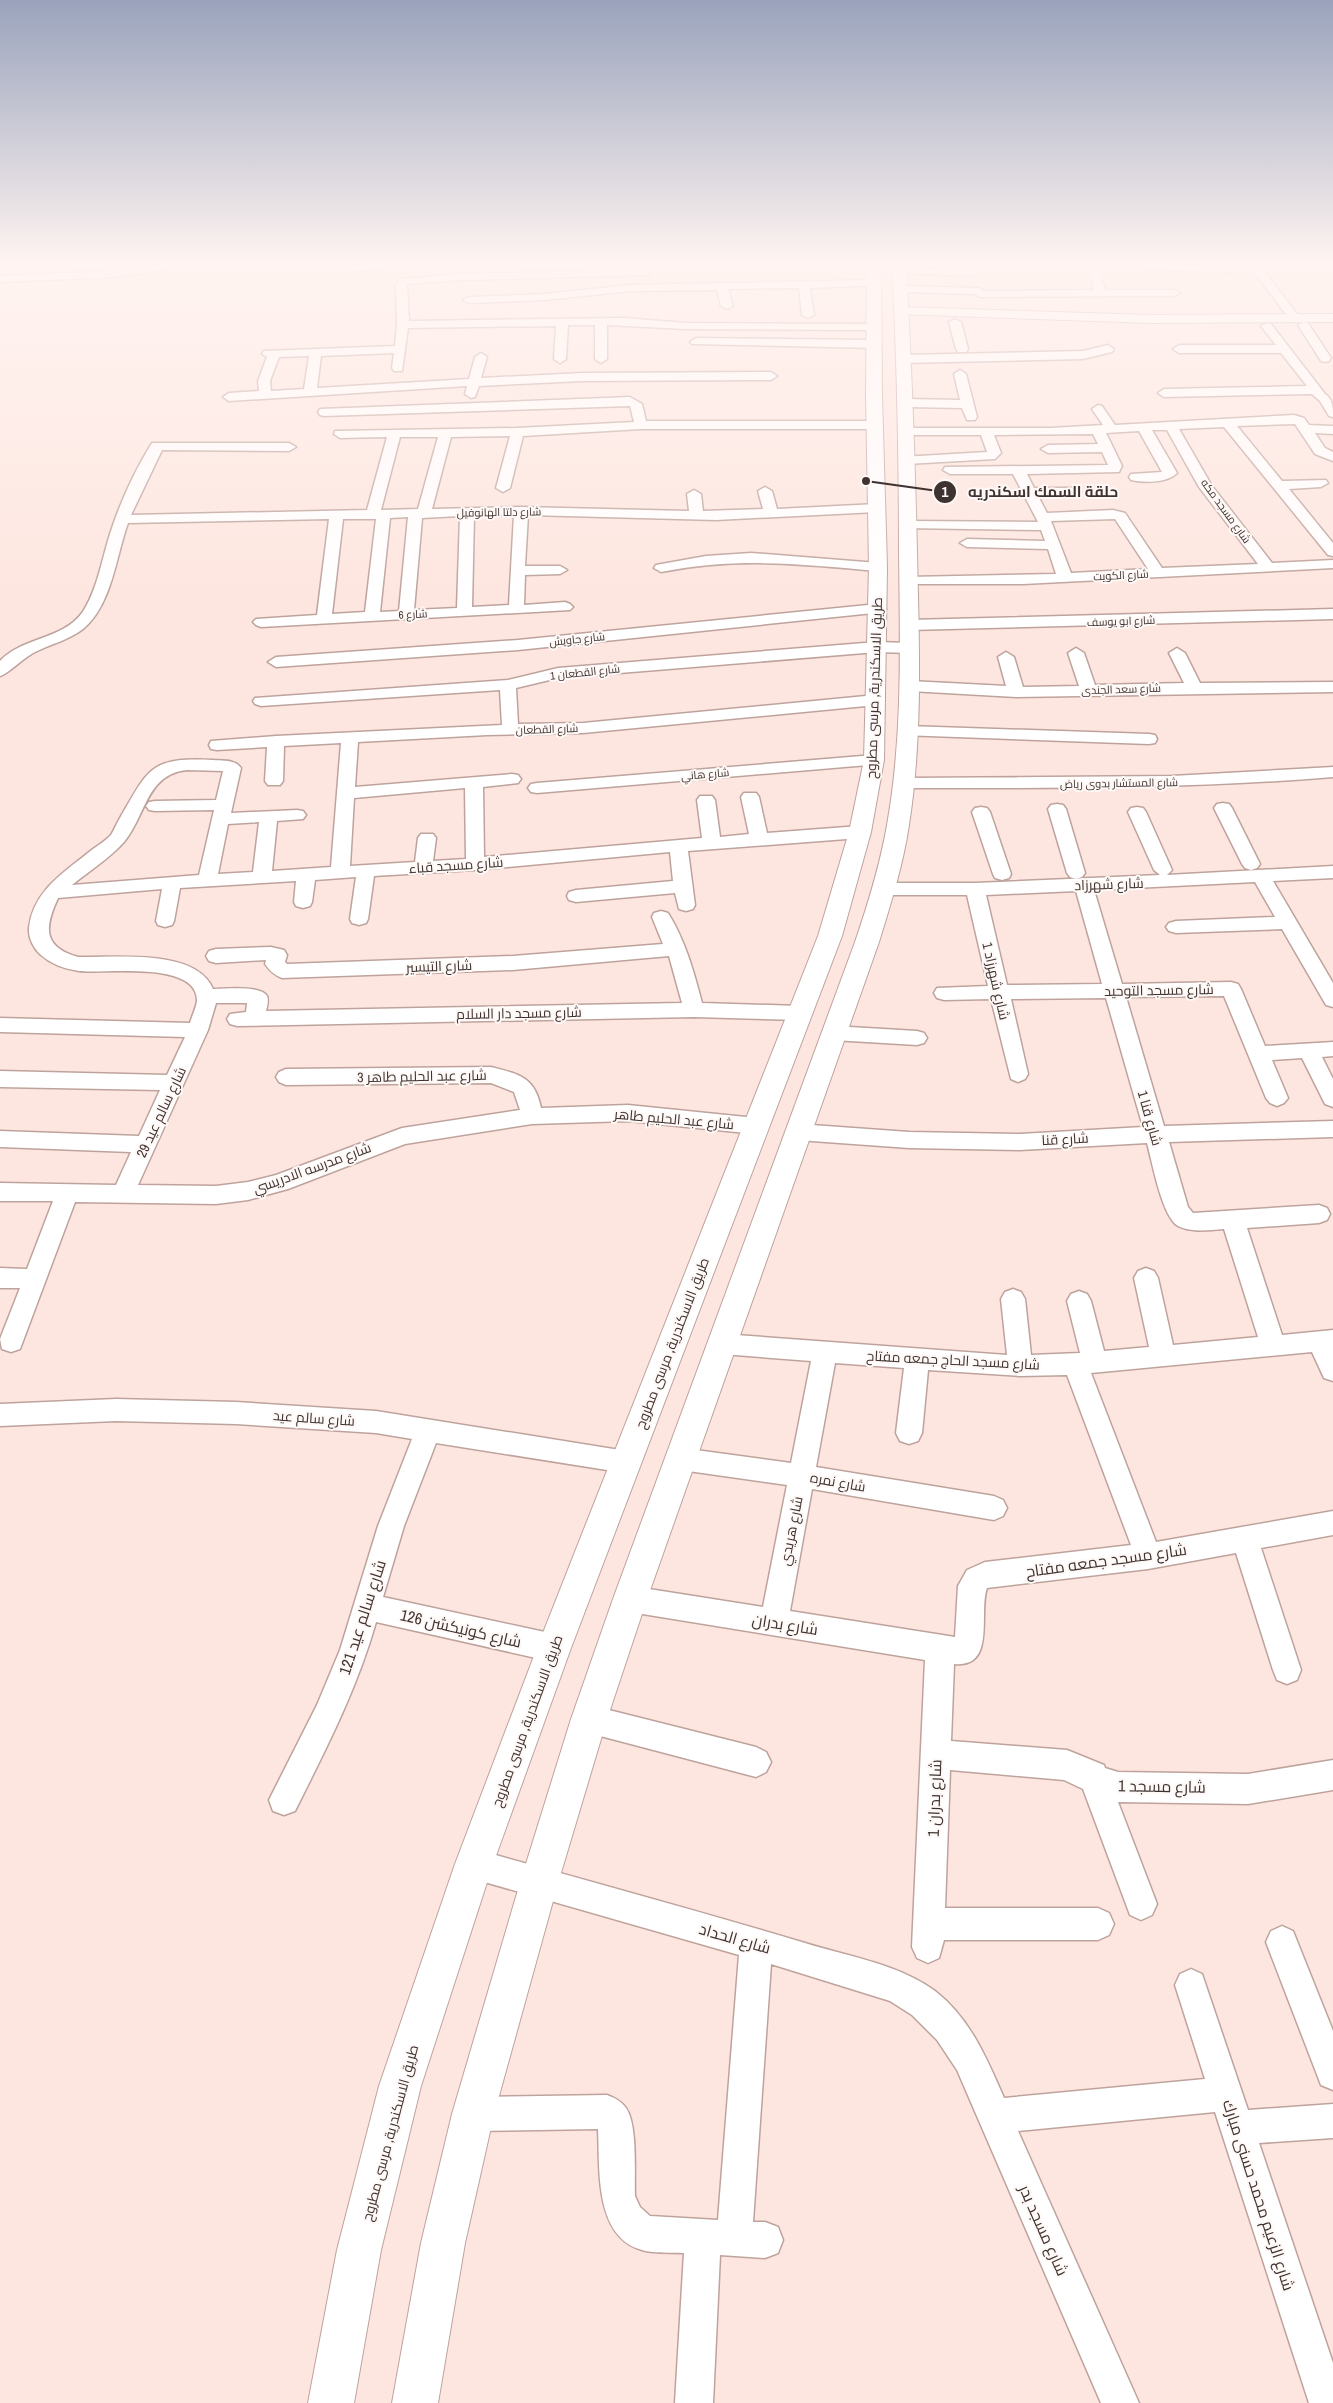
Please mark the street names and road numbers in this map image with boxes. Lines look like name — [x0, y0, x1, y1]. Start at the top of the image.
street label: شارع مسجد مكه — [1197, 476, 1254, 546]
street label: شارع دلتا الهانوفيل — [457, 504, 541, 521]
street label: شارع الكويت — [1093, 567, 1149, 584]
street label: طريق الاسكندرية, مرسى مطروح — [862, 597, 886, 779]
street label: شارع 6 — [398, 606, 428, 623]
street label: شارع ابو يوسف — [1086, 613, 1156, 630]
street label: شارع جاويش — [549, 629, 606, 650]
street label: شارع القطعان 1 — [549, 661, 621, 684]
street label: شارع سعد الجندى — [1081, 681, 1161, 698]
street label: شارع القطعان — [515, 721, 579, 738]
street label: شارع هاني — [680, 765, 730, 785]
street label: شارع المستشار بدوى رياض — [1060, 775, 1178, 792]
street label: شارع مسجد قباء — [408, 853, 504, 877]
street label: شارع شهرزاد — [1074, 874, 1144, 894]
street label: شارع شهرزاد 1 — [978, 940, 1014, 1022]
street label: شارع التيسير — [404, 956, 473, 976]
street label: شارع مسجد التوحيد — [1104, 980, 1214, 1000]
street label: شارع مسجد دار السلام — [456, 1003, 582, 1024]
street label: شارع سالم عيد 29 — [132, 1064, 191, 1161]
street label: شارع عبد الحليم طاهر 3 — [357, 1066, 487, 1087]
street label: شارع قنا 1 — [1134, 1088, 1166, 1148]
street label: شارع عبد الحليم طاهر — [612, 1105, 735, 1134]
street label: شارع قنا — [1041, 1129, 1089, 1149]
street label: شارع مدرسه الادريسي — [250, 1138, 374, 1200]
street label: طريق الاسكندرية, مرسى مطروح — [631, 1255, 713, 1431]
street label: شارع مسجد الحاج جمعه مفتاح — [866, 1346, 1040, 1374]
street label: شارع سالم عيد — [272, 1406, 356, 1431]
street label: شارع نمره — [809, 1468, 867, 1496]
street label: شارع هريدي — [775, 1495, 810, 1568]
street label: شارع مسجد جمعه مفتاح — [1024, 1538, 1188, 1583]
street label: شارع سالم عيد 121 — [333, 1557, 392, 1678]
street label: شارع كونيكشن 126 — [398, 1603, 524, 1654]
street label: شارع بدران — [750, 1608, 820, 1641]
street label: طريق الاسكندرية, مرسى مطروح — [487, 1633, 567, 1809]
street label: شارع بدران 1 — [922, 1759, 947, 1837]
street label: شارع مسجد 1 — [1118, 1774, 1206, 1799]
street label: شارع الحداد — [696, 1917, 773, 1960]
street label: طريق الاسكندرية, مرسى مطروح — [358, 2043, 422, 2223]
street label: شارع الزعيم محمد حسنى مبارك — [1217, 2097, 1300, 2294]
street label: شارع مسجد بدر — [1013, 2180, 1074, 2279]

